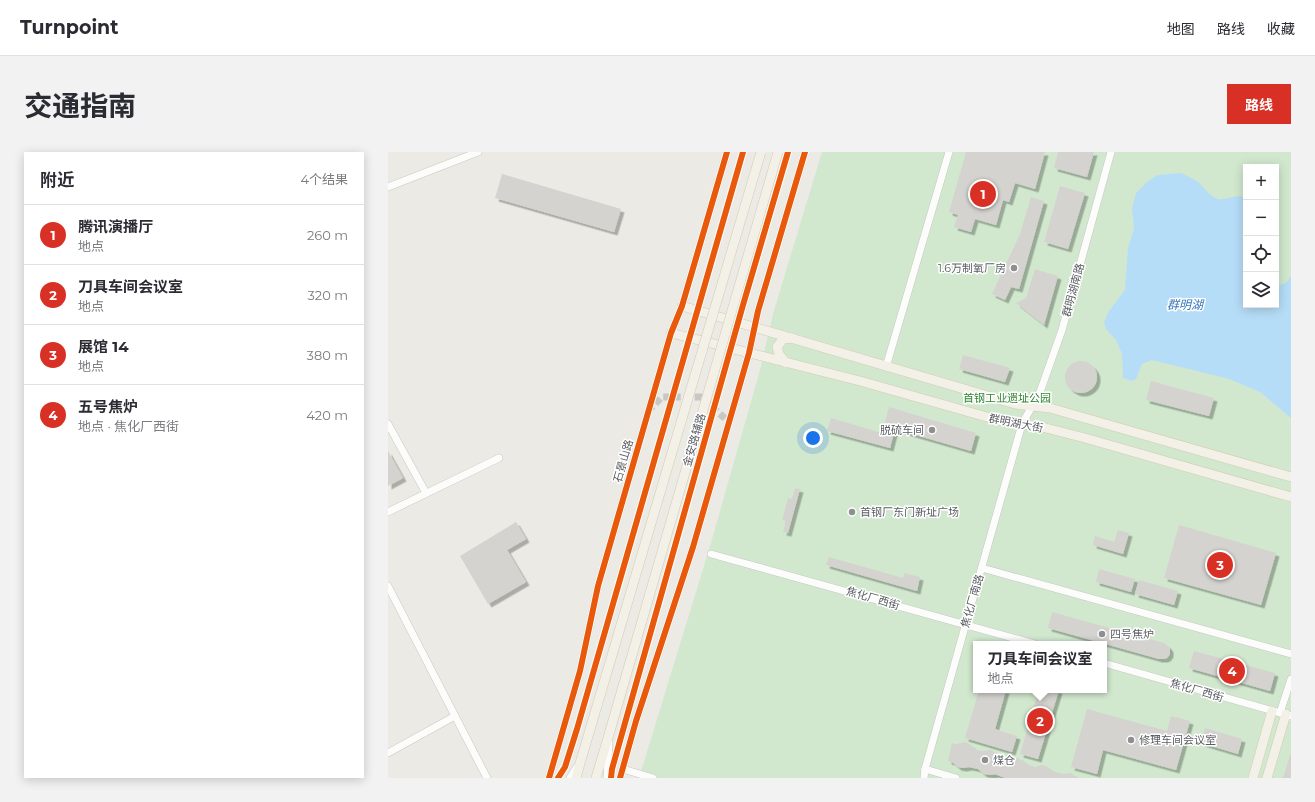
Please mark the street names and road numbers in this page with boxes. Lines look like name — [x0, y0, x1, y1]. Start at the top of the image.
street label: 群明湖南路 — [1059, 262, 1087, 318]
street label: 群明湖大街 — [988, 411, 1044, 435]
street label: 金安路辅路 — [680, 412, 708, 468]
street label: 石景山路 — [610, 438, 636, 484]
street label: 焦化厂南路 — [958, 573, 986, 629]
street label: 焦化厂西街 — [845, 584, 901, 612]
street label: 焦化厂西街 — [1169, 676, 1225, 704]

